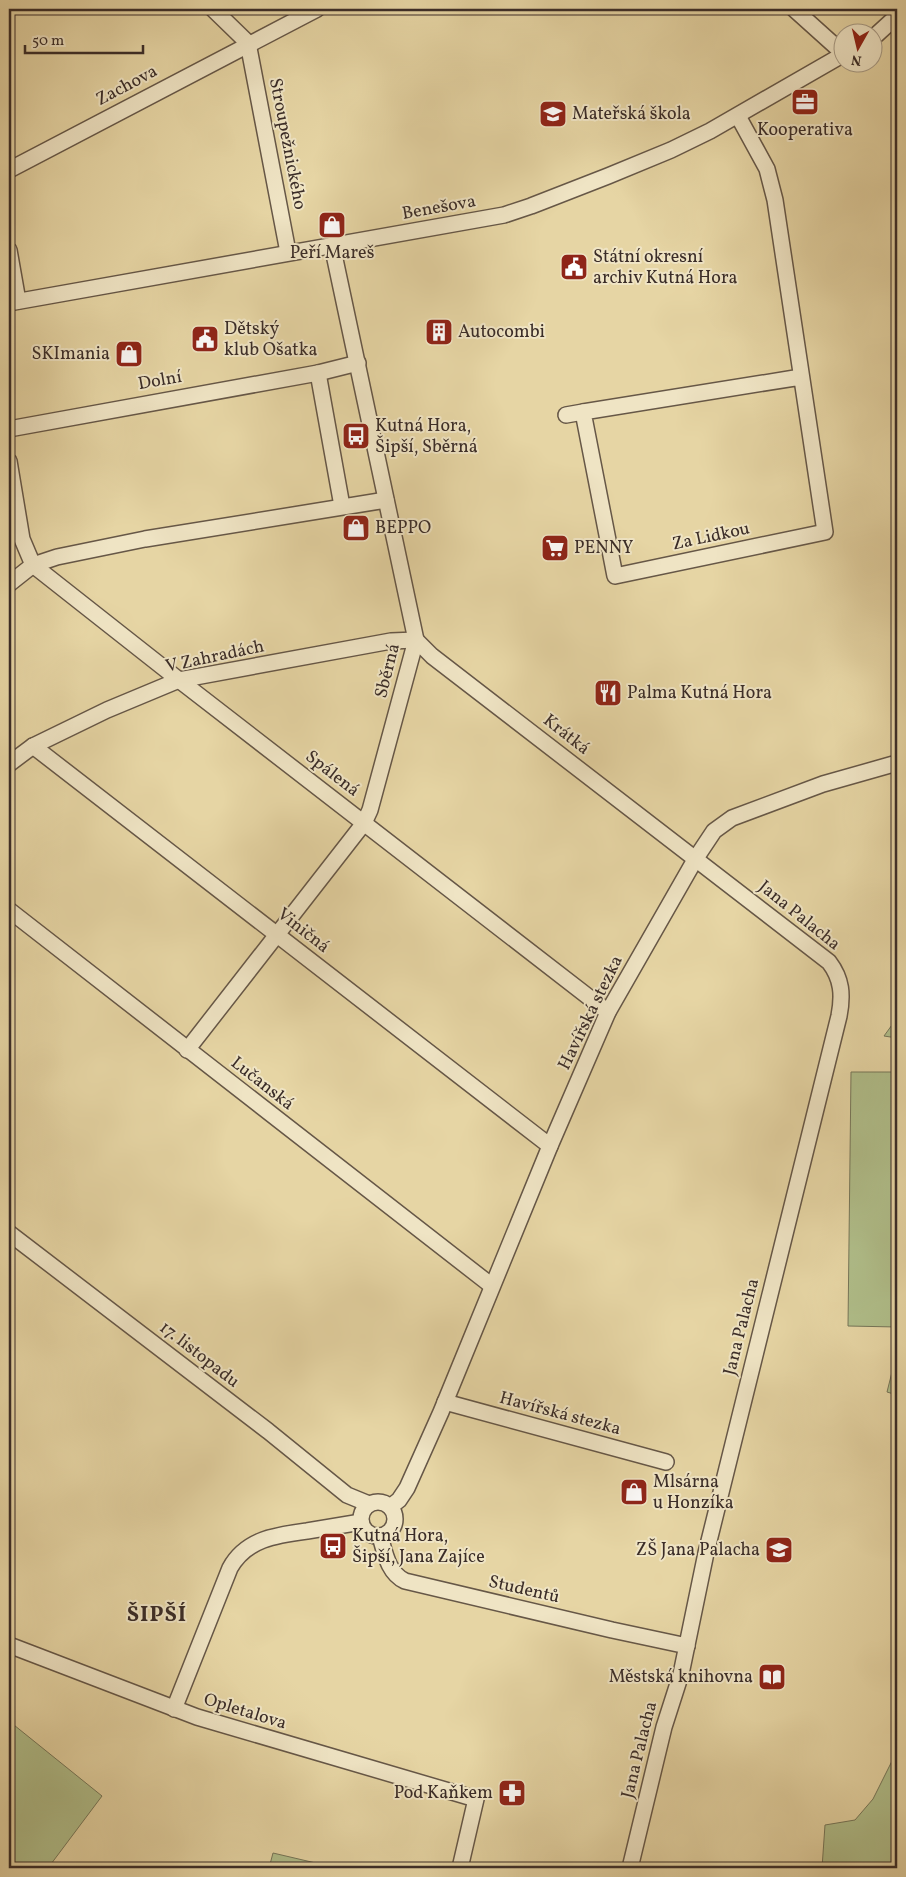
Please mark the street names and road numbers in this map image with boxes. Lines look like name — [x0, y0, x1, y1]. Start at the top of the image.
street label: Zachova — [92, 59, 162, 113]
street label: Stroupežnického — [262, 76, 312, 212]
street label: Benešova — [400, 189, 478, 227]
street label: Dolní — [136, 365, 184, 397]
street label: Za Lidkou — [670, 517, 752, 557]
street label: V Zahradách — [163, 634, 267, 680]
street label: Sběrná — [369, 641, 407, 701]
street label: Krátká — [537, 709, 595, 761]
street label: Spálená — [300, 745, 364, 803]
street label: Jana Palacha — [753, 875, 845, 957]
street label: Viničná — [271, 902, 335, 960]
street label: Havířská stezka — [552, 951, 630, 1075]
street label: Lučanská — [225, 1051, 299, 1117]
street label: Jana Palacha — [718, 1276, 766, 1378]
street label: 17. listopadu — [154, 1316, 244, 1394]
street label: Havířská stezka — [497, 1386, 623, 1442]
street label: Studentů — [486, 1570, 562, 1610]
street label: Opletalova — [200, 1688, 290, 1736]
street label: Jana Palacha — [616, 1699, 664, 1801]

